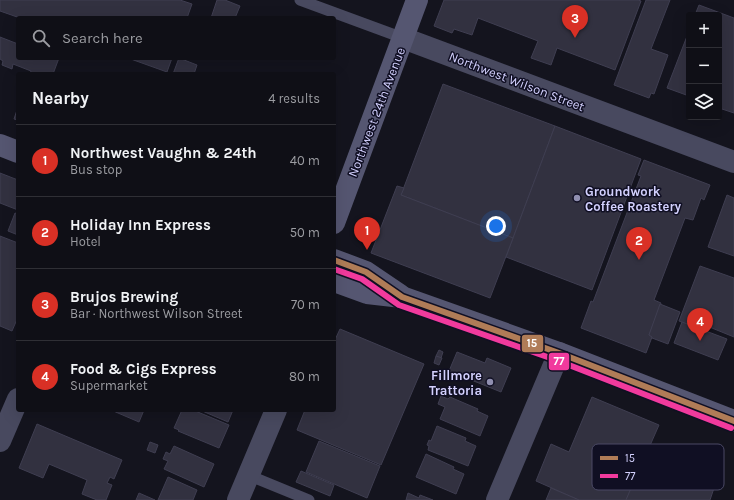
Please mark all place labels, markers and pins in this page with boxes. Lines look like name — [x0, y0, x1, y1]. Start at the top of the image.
pin: 3 — [562, 5, 588, 38]
place label: Groundwork Coffee Roastery — [585, 184, 682, 214]
marker: Groundwork Coffee Roastery — [572, 193, 582, 203]
pin: 1 — [354, 217, 380, 250]
pin: 2 — [626, 227, 652, 260]
pin: 4 — [687, 308, 713, 341]
place label: Fillmore Trattoria — [429, 368, 482, 398]
marker: Fillmore Trattoria — [485, 377, 495, 387]

